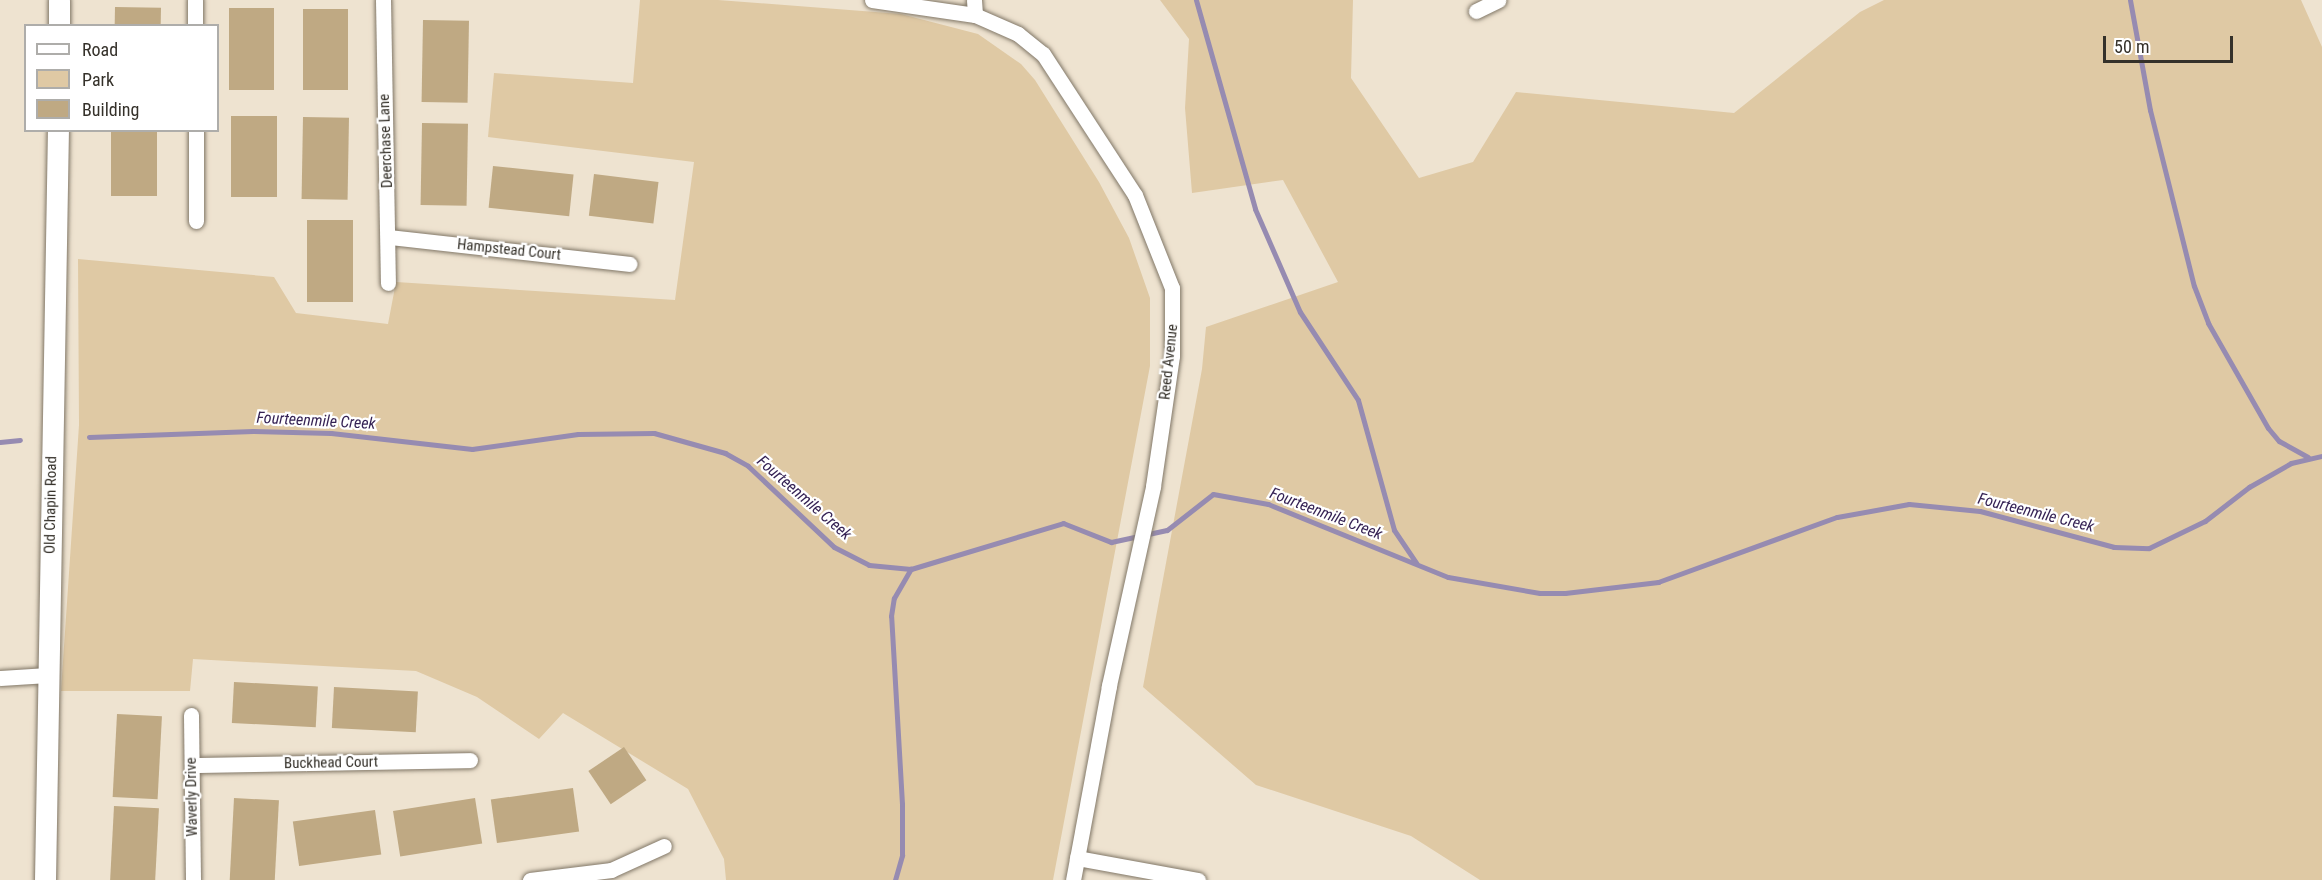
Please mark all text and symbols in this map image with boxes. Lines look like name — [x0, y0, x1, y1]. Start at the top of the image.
legend — [24, 24, 219, 132]
scale bar — [2106, 24, 2236, 62]
text: 50 m — [2114, 36, 2149, 57]
text: Road — [82, 39, 118, 60]
text: Park — [82, 69, 114, 90]
street label: Deerchase Lane — [375, 94, 397, 188]
text: Building — [82, 99, 139, 120]
street label: Hampstead Court — [456, 236, 562, 264]
street label: Reed Avenue — [1156, 323, 1182, 401]
water label: Fourteenmile Creek — [256, 408, 376, 434]
water label: Fourteenmile Creek — [753, 452, 855, 544]
street label: Old Chapin Road — [41, 456, 61, 554]
water label: Fourteenmile Creek — [1267, 484, 1385, 544]
water label: Fourteenmile Creek — [1976, 489, 2096, 537]
street label: Buckhead Court — [284, 753, 378, 773]
street label: Waverly Drive — [182, 757, 202, 837]

